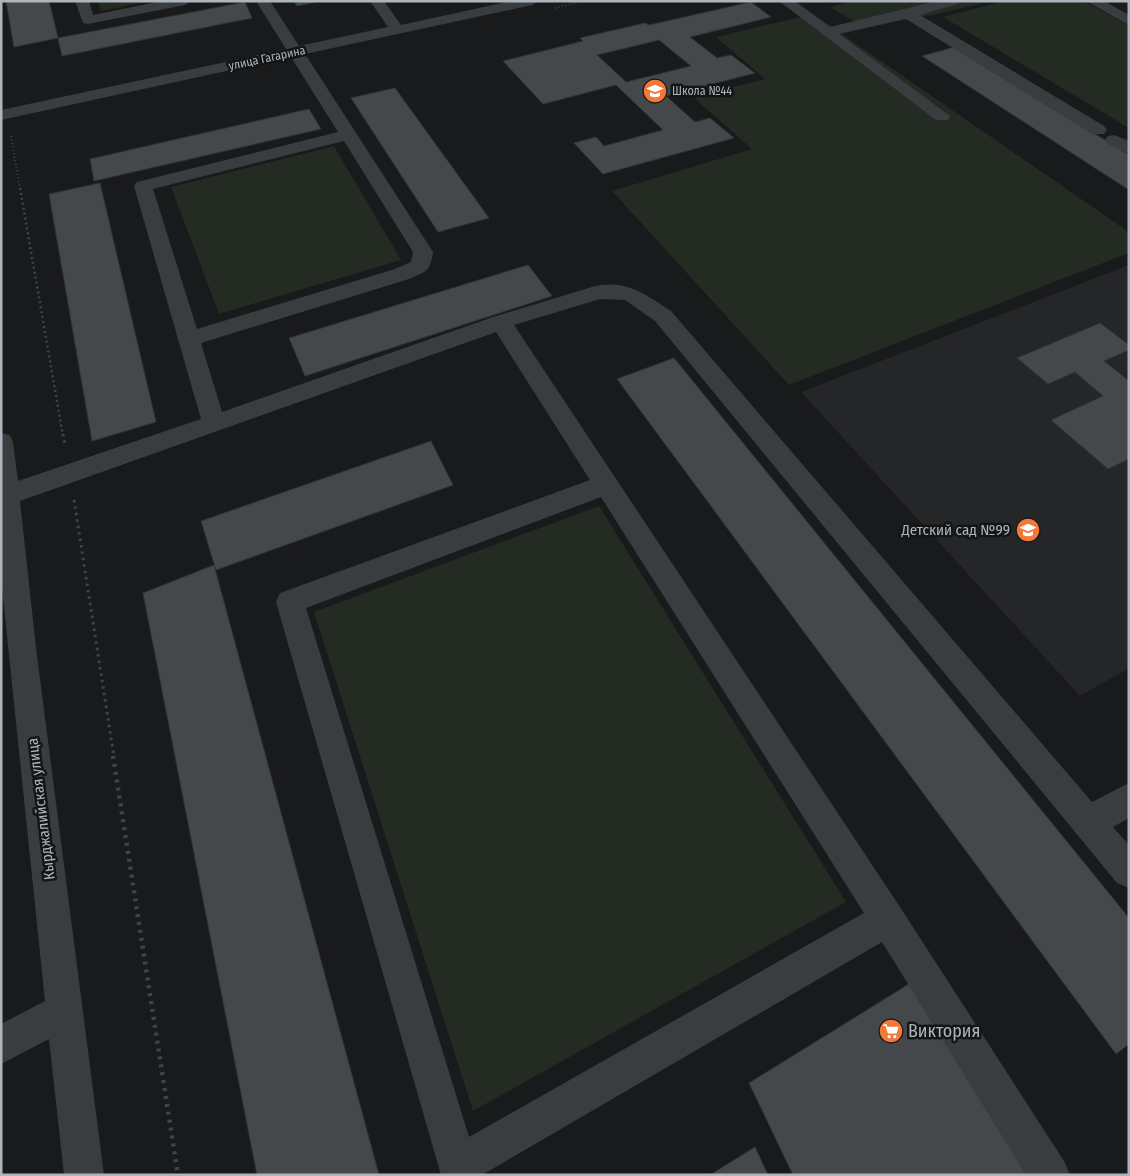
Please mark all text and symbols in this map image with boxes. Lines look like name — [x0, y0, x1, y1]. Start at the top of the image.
street label: улица Гагарина — [227, 43, 307, 73]
school or university icon: Школа №44 — [642, 78, 668, 104]
place label: Школа №44 — [672, 84, 732, 98]
school or university icon: Детский сад №99 — [1015, 517, 1041, 543]
place label: Детский сад №99 — [900, 521, 1010, 539]
street label: Кырджалийская улица — [23, 737, 59, 881]
supermarket icon: Виктория — [878, 1018, 904, 1044]
place label: Виктория — [908, 1020, 980, 1042]

